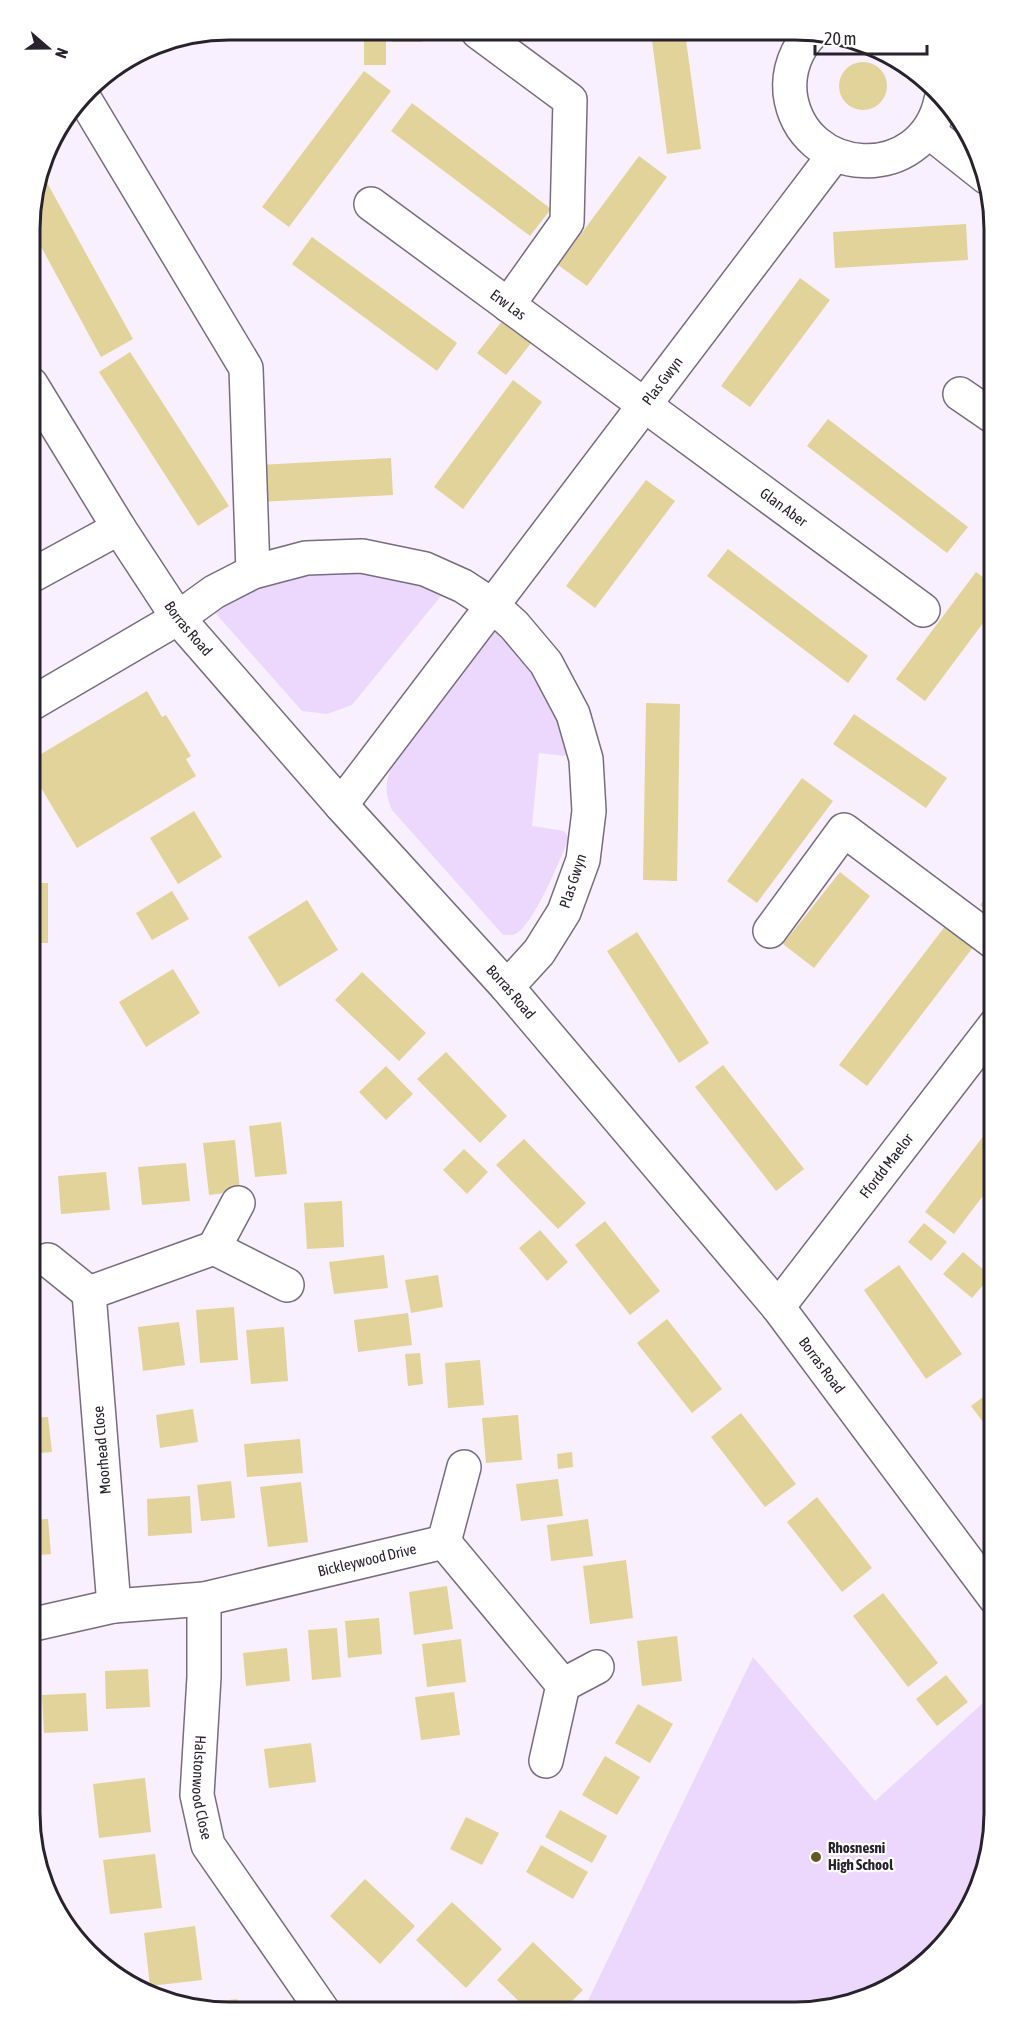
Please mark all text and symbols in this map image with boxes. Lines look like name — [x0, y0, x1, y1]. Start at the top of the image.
north arrow — [18, 18, 78, 78]
scale bar — [815, 18, 928, 56]
text: 20 m — [824, 28, 856, 49]
text: N — [52, 46, 72, 61]
street label: Erw Las — [487, 286, 529, 323]
street label: Plas Gwyn — [638, 353, 686, 408]
street label: Glan Aber — [757, 484, 811, 530]
street label: Borras Road — [161, 598, 216, 659]
street label: Plas Gwyn — [556, 852, 589, 910]
street label: Borras Road — [483, 961, 539, 1022]
street label: Ffordd Maelor — [856, 1129, 917, 1201]
street label: Borras Road — [795, 1334, 848, 1397]
street label: Moorhead Close — [89, 1405, 114, 1495]
street label: Bickleywood Drive — [316, 1540, 418, 1580]
street label: Halstonwood Close — [189, 1735, 216, 1841]
place label: Rhosnesni High School — [828, 1839, 894, 1873]
marker: Rhosnesni High School — [809, 1850, 823, 1864]

